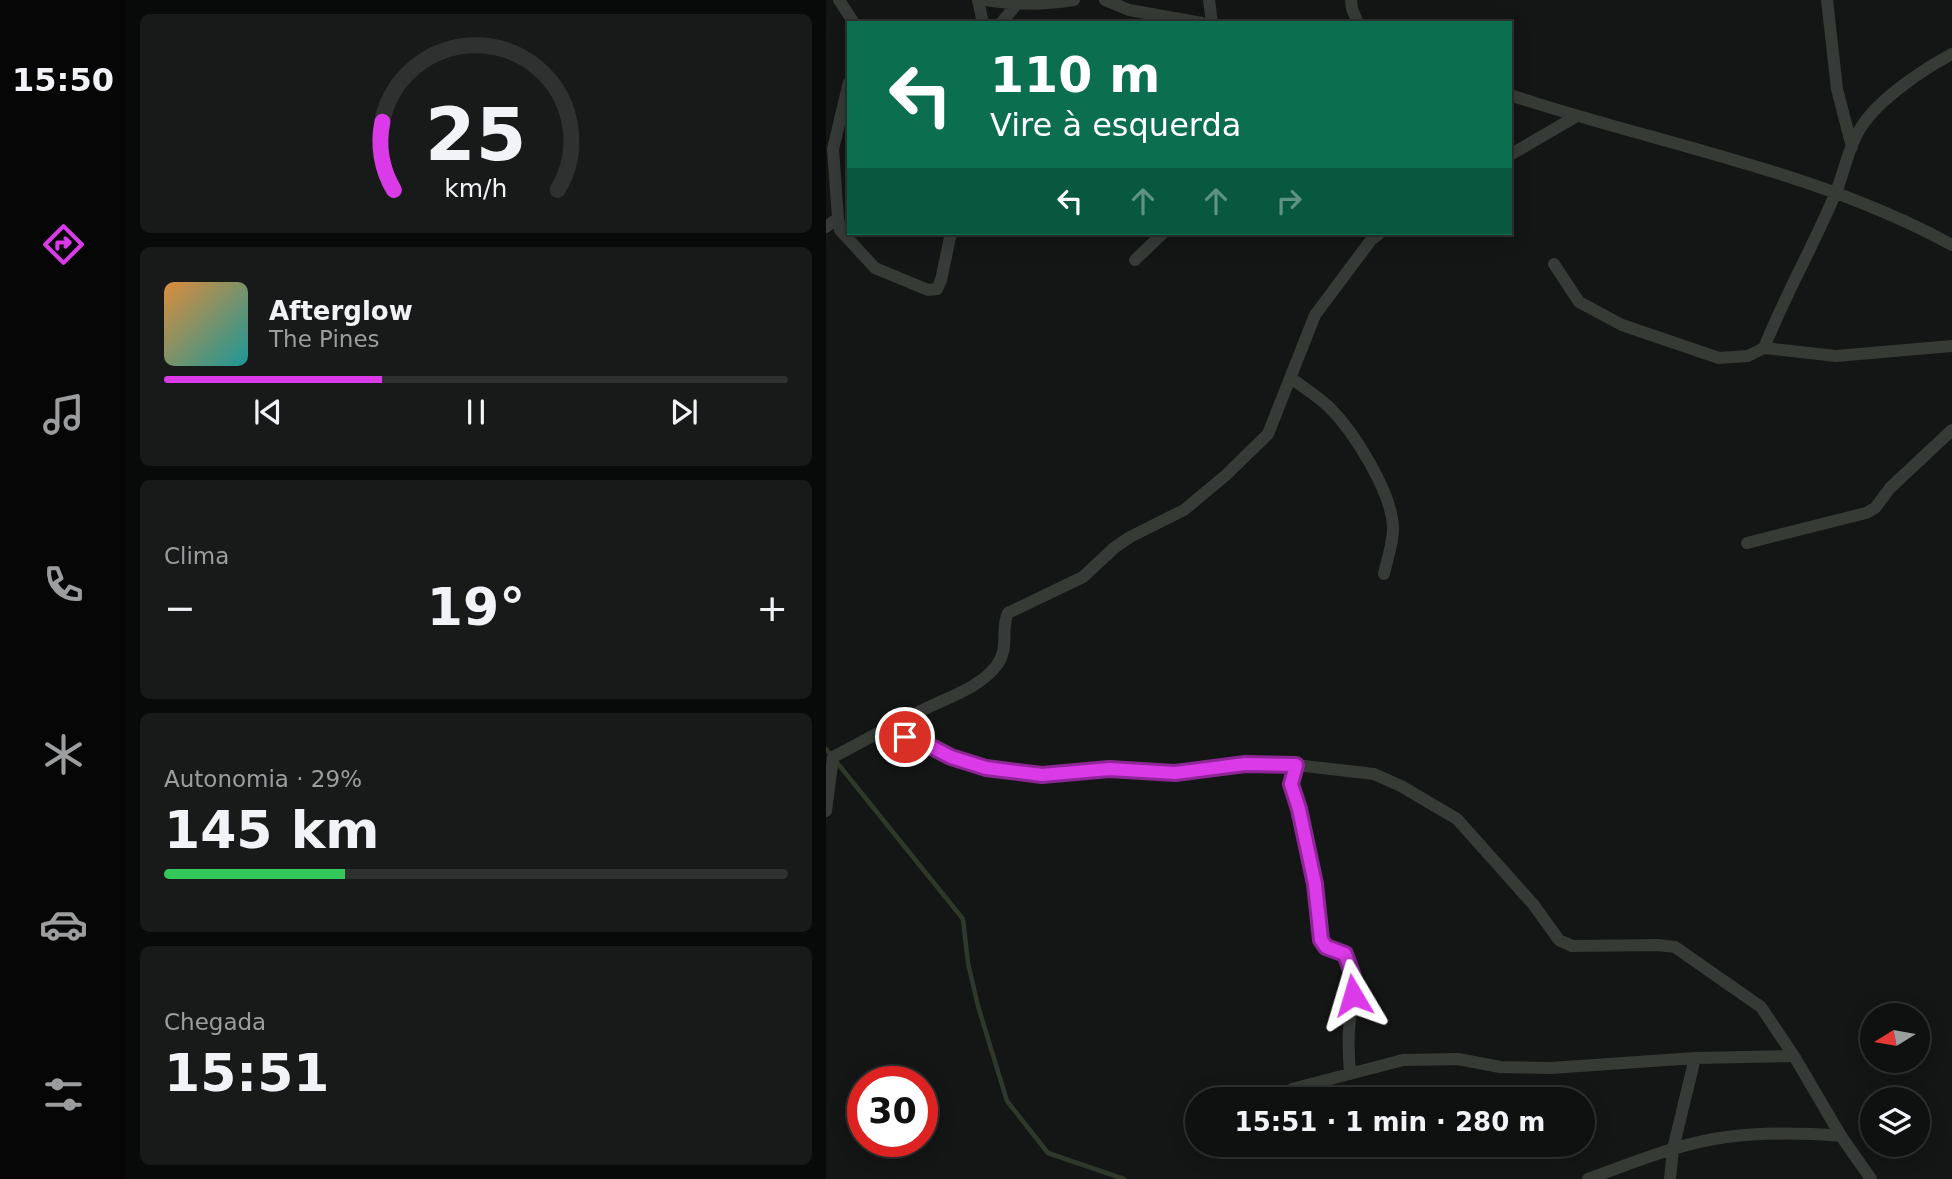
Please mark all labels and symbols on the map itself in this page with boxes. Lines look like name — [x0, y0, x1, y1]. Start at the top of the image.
pin — [875, 707, 935, 767]
position arrow — [1316, 958, 1390, 1032]
north arrow — [1860, 1003, 1930, 1073]
speed limit sign: 30 — [847, 1066, 938, 1157]

